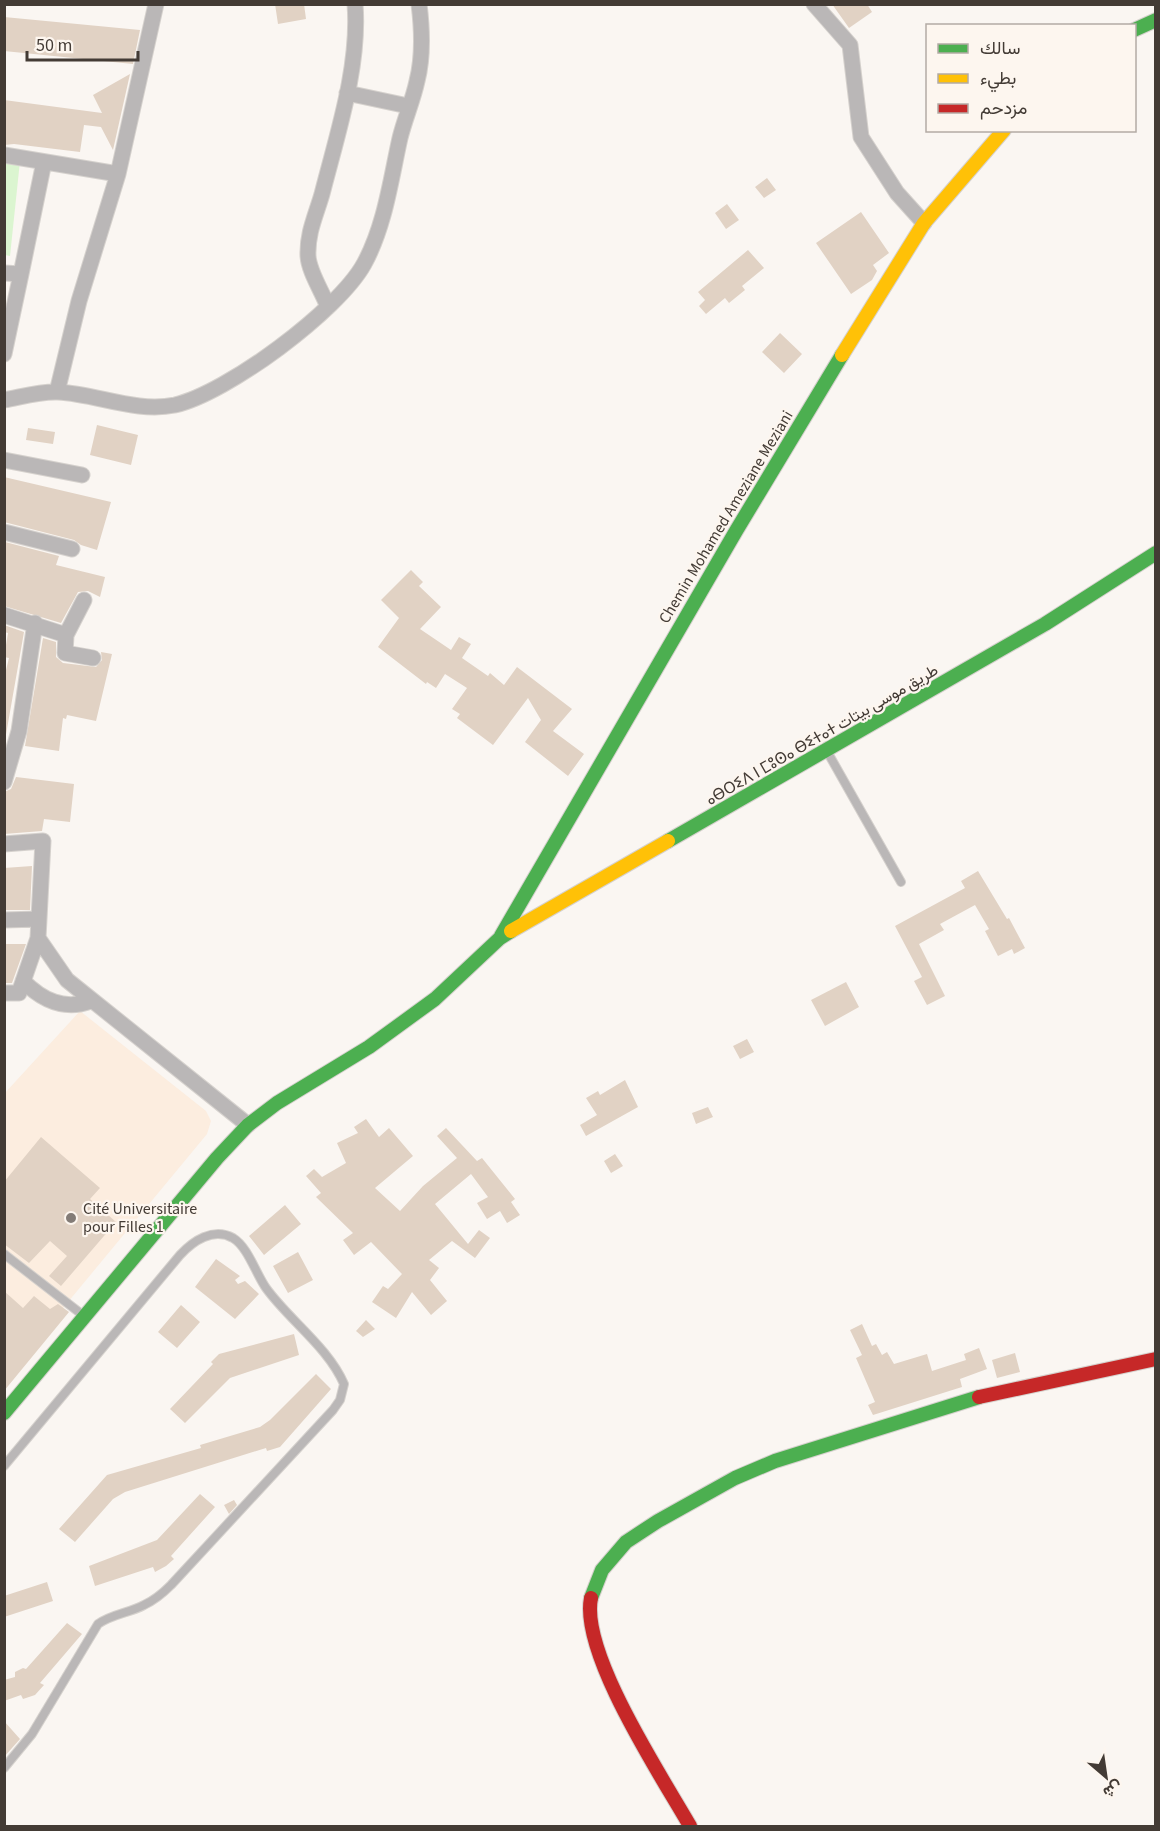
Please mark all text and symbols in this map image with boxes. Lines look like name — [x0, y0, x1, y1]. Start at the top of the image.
scale bar — [27, 24, 138, 62]
legend — [926, 24, 1136, 132]
text: 50 m — [36, 33, 72, 58]
text: سالك — [980, 36, 1020, 61]
text: بطيء — [980, 66, 1016, 93]
text: مزدحم — [980, 96, 1027, 121]
street label: Chemin Mohamed Ameziane Meziani — [653, 406, 799, 628]
street label: ⴰⴱⵔⵉⴷ ⵏ ⵎⵓⵙⴰ ⴱⵉⵜⴰⵜ طريق موسى بيتات — [702, 659, 942, 811]
place label: Cité Universitaire pour Filles 1 — [83, 1198, 197, 1238]
marker: Cité Universitaire pour Filles 1 — [64, 1211, 78, 1225]
north arrow — [1076, 1747, 1136, 1807]
text: ش — [1099, 1775, 1127, 1804]

